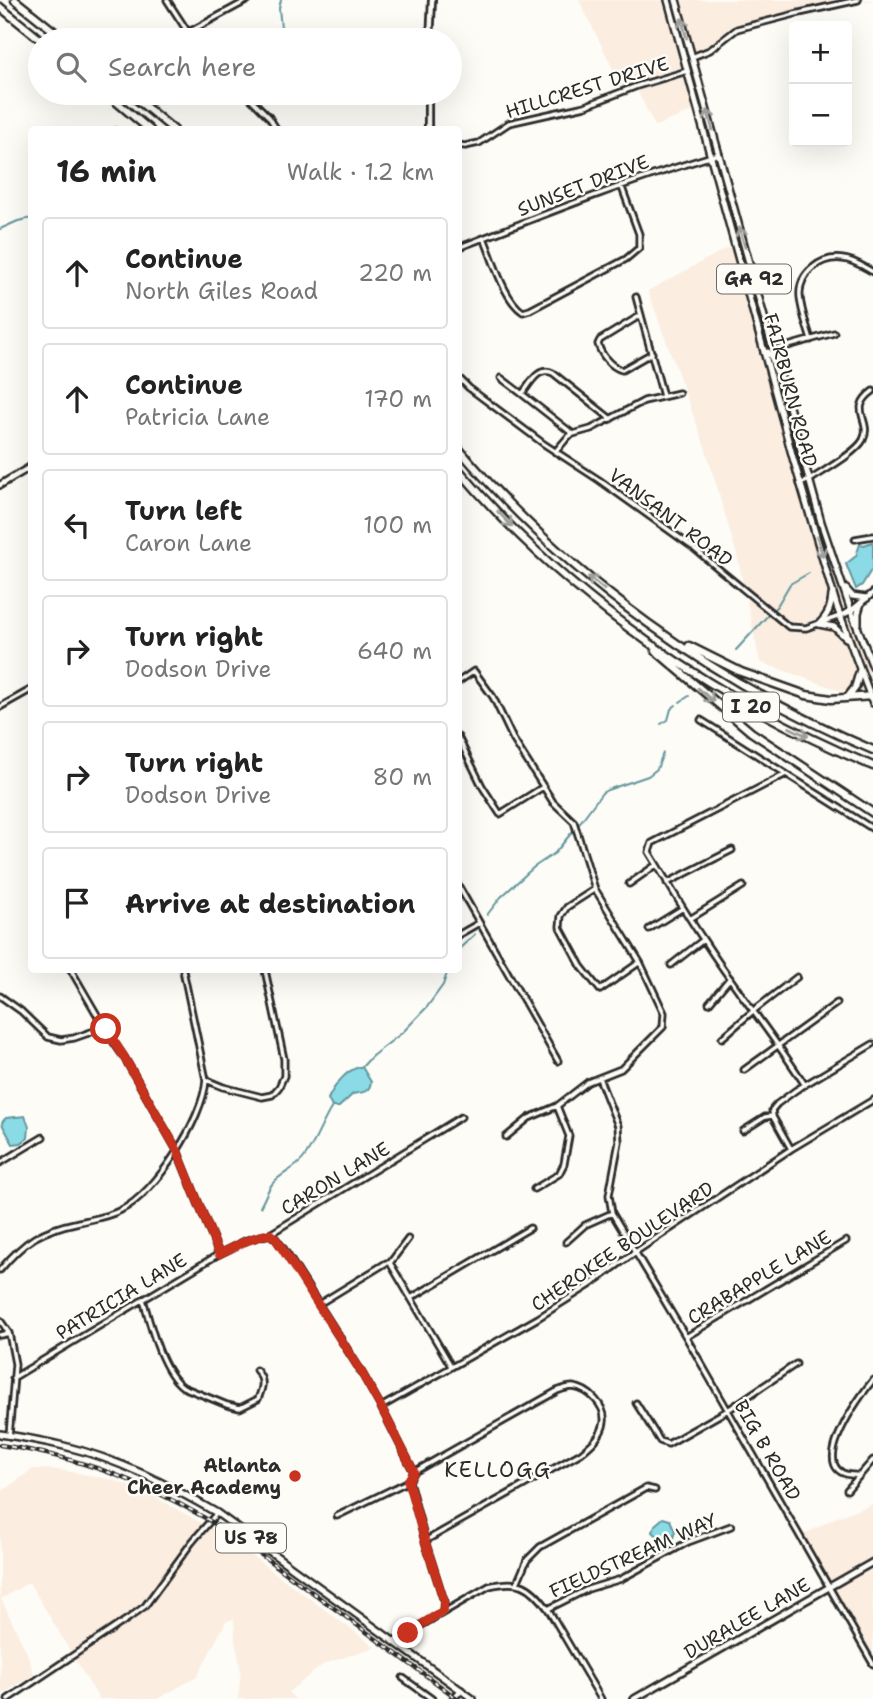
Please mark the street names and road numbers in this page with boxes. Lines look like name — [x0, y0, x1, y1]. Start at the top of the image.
street label: HILLCREST DRIVE — [502, 51, 672, 124]
street label: SUNSET DRIVE — [514, 149, 653, 222]
road number: GA 92 — [717, 264, 791, 293]
street label: FAIRBURN ROAD — [758, 311, 823, 470]
street label: VANSANT ROAD — [604, 463, 738, 572]
road number: I 20 — [723, 692, 779, 722]
street label: CARON LANE — [276, 1136, 394, 1221]
street label: CHEROKEE BOULEVARD — [526, 1176, 719, 1317]
street label: CRABAPPLE LANE — [683, 1225, 836, 1330]
street label: PATRICIA LANE — [51, 1247, 191, 1345]
street label: BIG B ROAD — [729, 1395, 806, 1505]
street label: FIELDSTREAM WAY — [546, 1507, 721, 1604]
road number: US 78 — [216, 1524, 286, 1553]
street label: DURALEE LANE — [680, 1572, 815, 1665]

